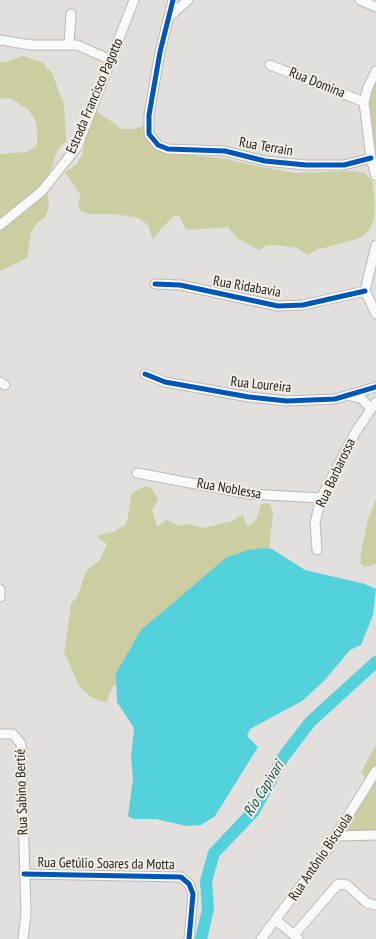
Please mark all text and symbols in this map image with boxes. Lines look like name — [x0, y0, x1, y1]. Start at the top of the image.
street label: Estrada Francisco Pagotto — [63, 36, 127, 156]
street label: Rua Domina — [287, 64, 347, 102]
street label: Rua Terrain — [238, 134, 294, 160]
street label: Rua Ridabavia — [212, 273, 282, 301]
street label: Rua Loureira — [230, 373, 292, 397]
street label: Rua Barbarossa — [313, 436, 359, 510]
street label: Rua Noblessa — [195, 475, 263, 503]
street label: Rua Sabino Bertié — [12, 749, 32, 835]
water label: Rio Capivari — [240, 758, 288, 820]
street label: Rua Antônio Biscuola — [285, 810, 357, 904]
street label: Rua Getúlio Soares da Motta — [37, 854, 175, 874]

